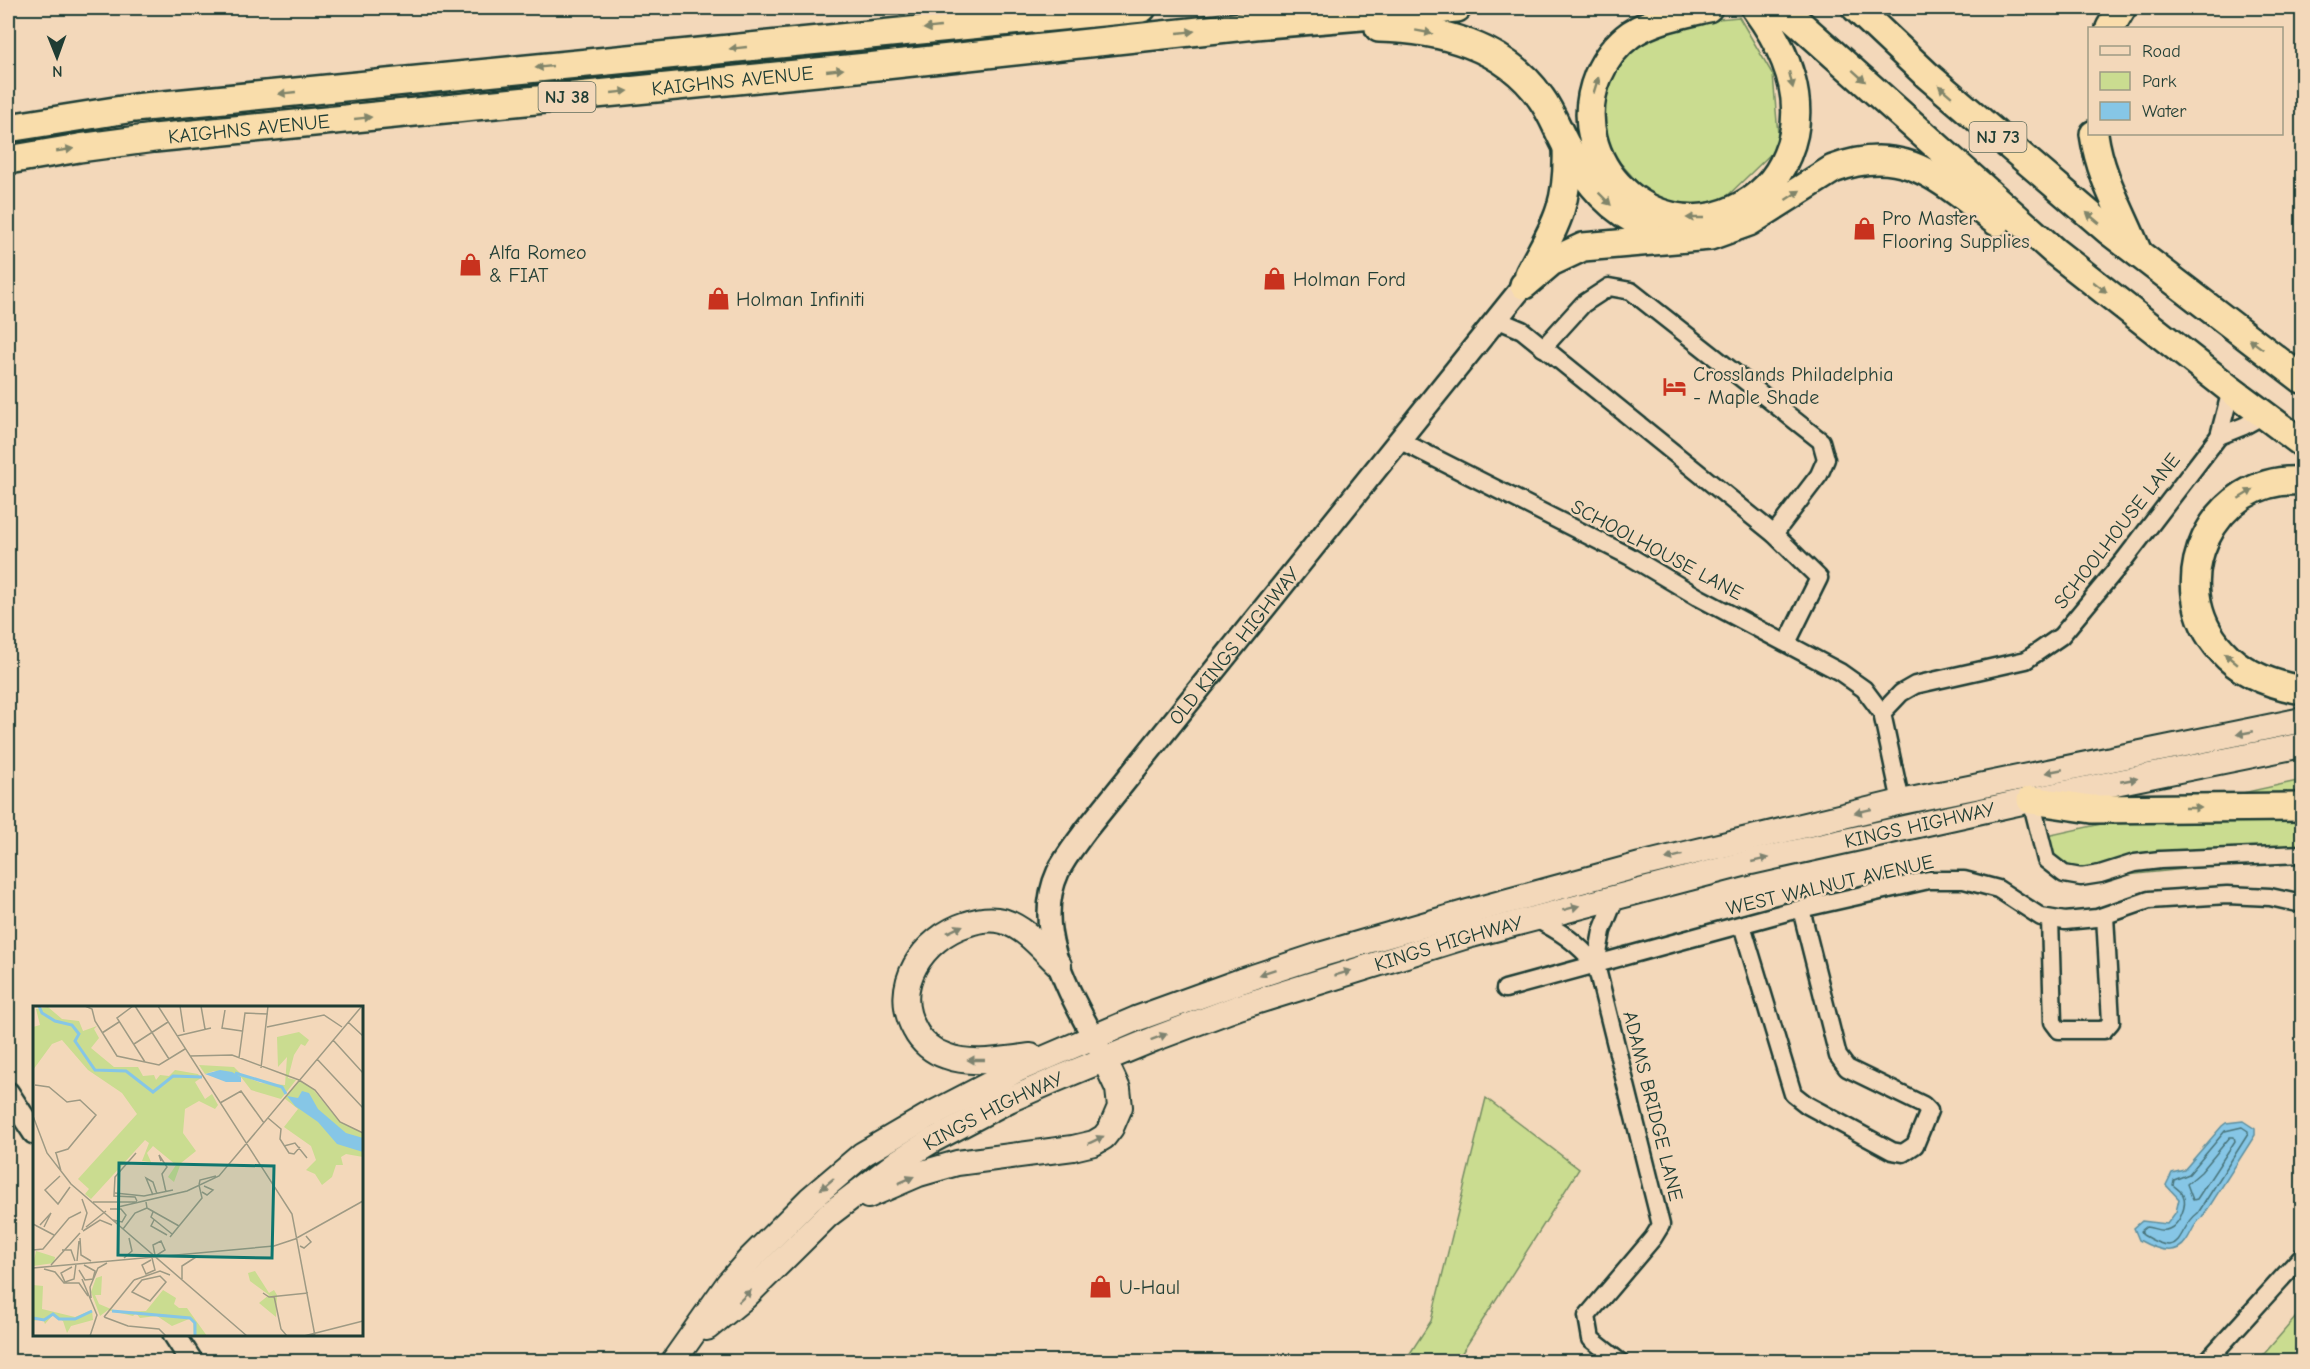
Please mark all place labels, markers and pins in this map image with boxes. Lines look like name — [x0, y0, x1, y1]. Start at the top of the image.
place label: Pro Master Flooring Supplies — [1882, 207, 2030, 253]
shop icon: Pro Master Flooring Supplies — [1851, 216, 1877, 242]
place label: Alfa Romeo & FIAT — [489, 241, 587, 287]
shop icon: Alfa Romeo & FIAT — [458, 251, 484, 277]
shop icon: Holman Ford — [1262, 266, 1288, 292]
place label: Holman Ford — [1293, 268, 1406, 291]
shop icon: Holman Infiniti — [705, 286, 731, 312]
place label: Holman Infiniti — [736, 288, 865, 311]
place label: Crosslands Philadelphia - Maple Shade — [1693, 363, 1894, 409]
hotel icon: Crosslands Philadelphia - Maple Shade — [1662, 373, 1688, 399]
shop icon: U-Haul — [1088, 1274, 1114, 1300]
place label: U-Haul — [1119, 1276, 1180, 1299]

